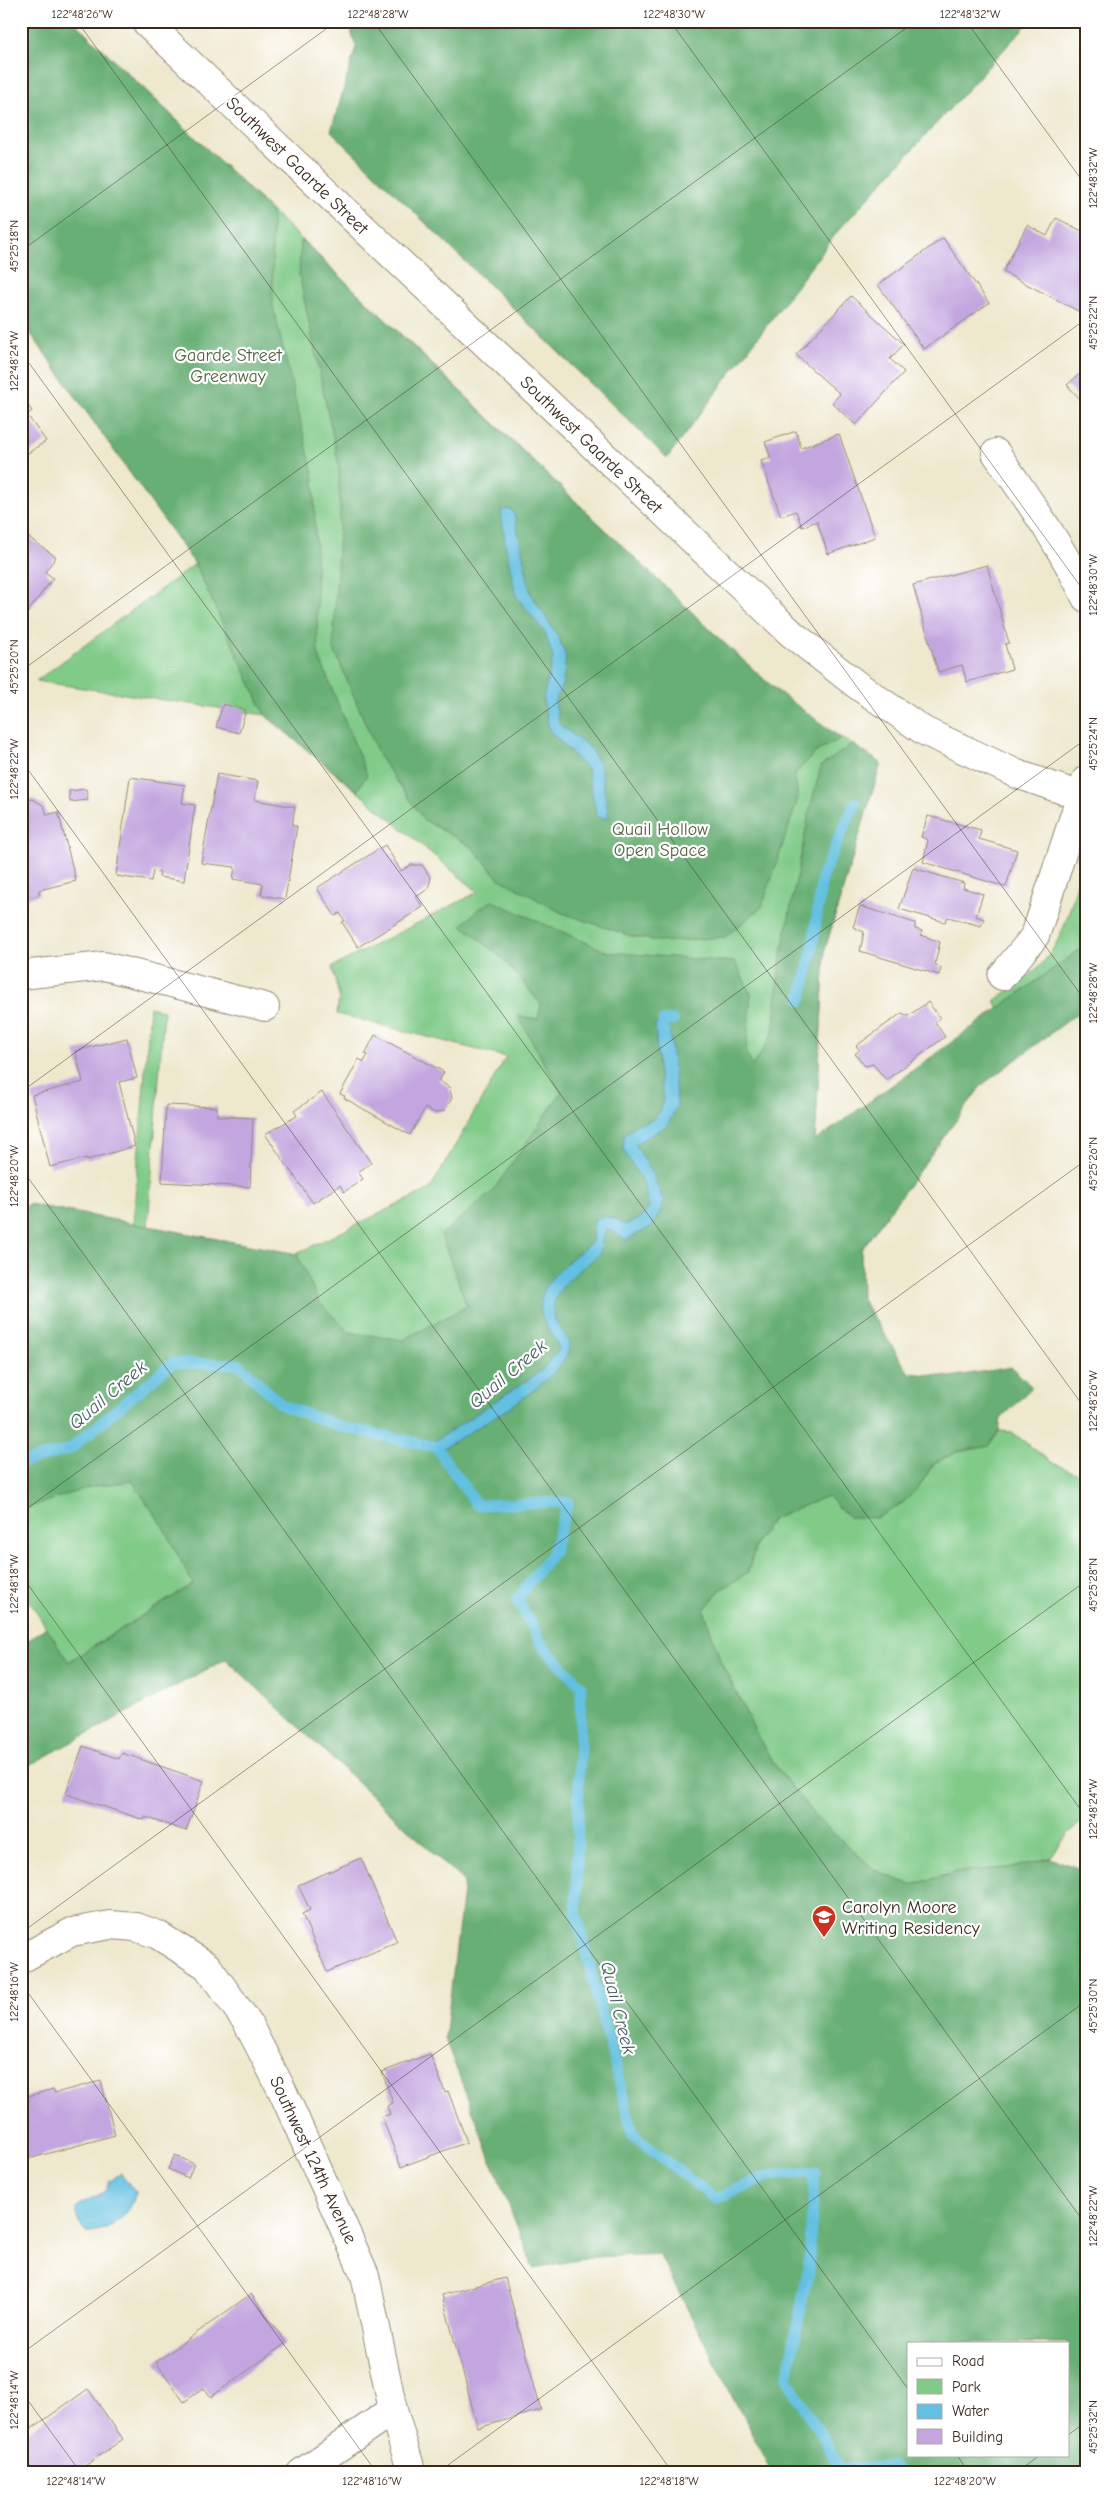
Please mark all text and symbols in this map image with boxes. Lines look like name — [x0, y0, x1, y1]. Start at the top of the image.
text: 122°48'26"W — [51, 7, 113, 21]
text: 122°48'28"W — [348, 7, 409, 21]
text: 122°48'30"W — [643, 7, 705, 21]
text: 122°48'32"W — [940, 7, 1001, 21]
street label: Southwest Gaarde Street — [222, 93, 373, 240]
text: 122°48'32"W — [1086, 147, 1100, 208]
text: 45°25'18"N — [7, 220, 21, 272]
text: 45°25'22"N — [1086, 296, 1100, 350]
text: 122°48'24"W — [7, 330, 21, 391]
park label: Gaarde Street Greenway — [174, 345, 283, 387]
street label: Southwest Gaarde Street — [516, 372, 667, 519]
text: 122°48'30"W — [1086, 554, 1100, 616]
text: 45°25'20"N — [7, 639, 21, 695]
text: 45°25'24"N — [1086, 717, 1100, 771]
text: 122°48'22"W — [7, 738, 21, 799]
park label: Quail Hollow Open Space — [612, 819, 708, 861]
text: 122°48'28"W — [1086, 962, 1100, 1023]
text: 45°25'26"N — [1086, 1137, 1100, 1191]
text: 122°48'20"W — [7, 1144, 21, 1207]
water label: Quail Creek — [465, 1335, 552, 1413]
water label: Quail Creek — [65, 1356, 152, 1434]
text: 122°48'26"W — [1086, 1370, 1100, 1432]
text: 122°48'18"W — [7, 1554, 21, 1614]
text: 45°25'28"N — [1086, 1558, 1100, 1612]
text: 122°48'24"W — [1086, 1778, 1100, 1839]
place label: Carolyn Moore Writing Residency — [842, 1897, 981, 1939]
school or university icon: Carolyn Moore Writing Residency — [811, 1904, 837, 1938]
water label: Quail Creek — [596, 1959, 640, 2057]
text: 122°48'16"W — [7, 1962, 21, 2022]
text: 45°25'30"N — [1086, 1979, 1100, 2033]
street label: Southwest 124th Avenue — [265, 2073, 361, 2247]
text: 122°48'22"W — [1086, 2185, 1100, 2246]
legend — [907, 2342, 1070, 2456]
text: Road — [952, 2352, 984, 2370]
text: 122°48'14"W — [7, 2370, 21, 2429]
text: Park — [952, 2378, 981, 2396]
text: 45°25'32"N — [1086, 2400, 1100, 2454]
text: Water — [952, 2402, 989, 2420]
text: Building — [952, 2428, 1003, 2446]
text: 122°48'14"W — [47, 2474, 106, 2488]
text: 122°48'16"W — [342, 2474, 402, 2488]
text: 122°48'18"W — [639, 2474, 699, 2488]
text: 122°48'20"W — [934, 2474, 997, 2488]

